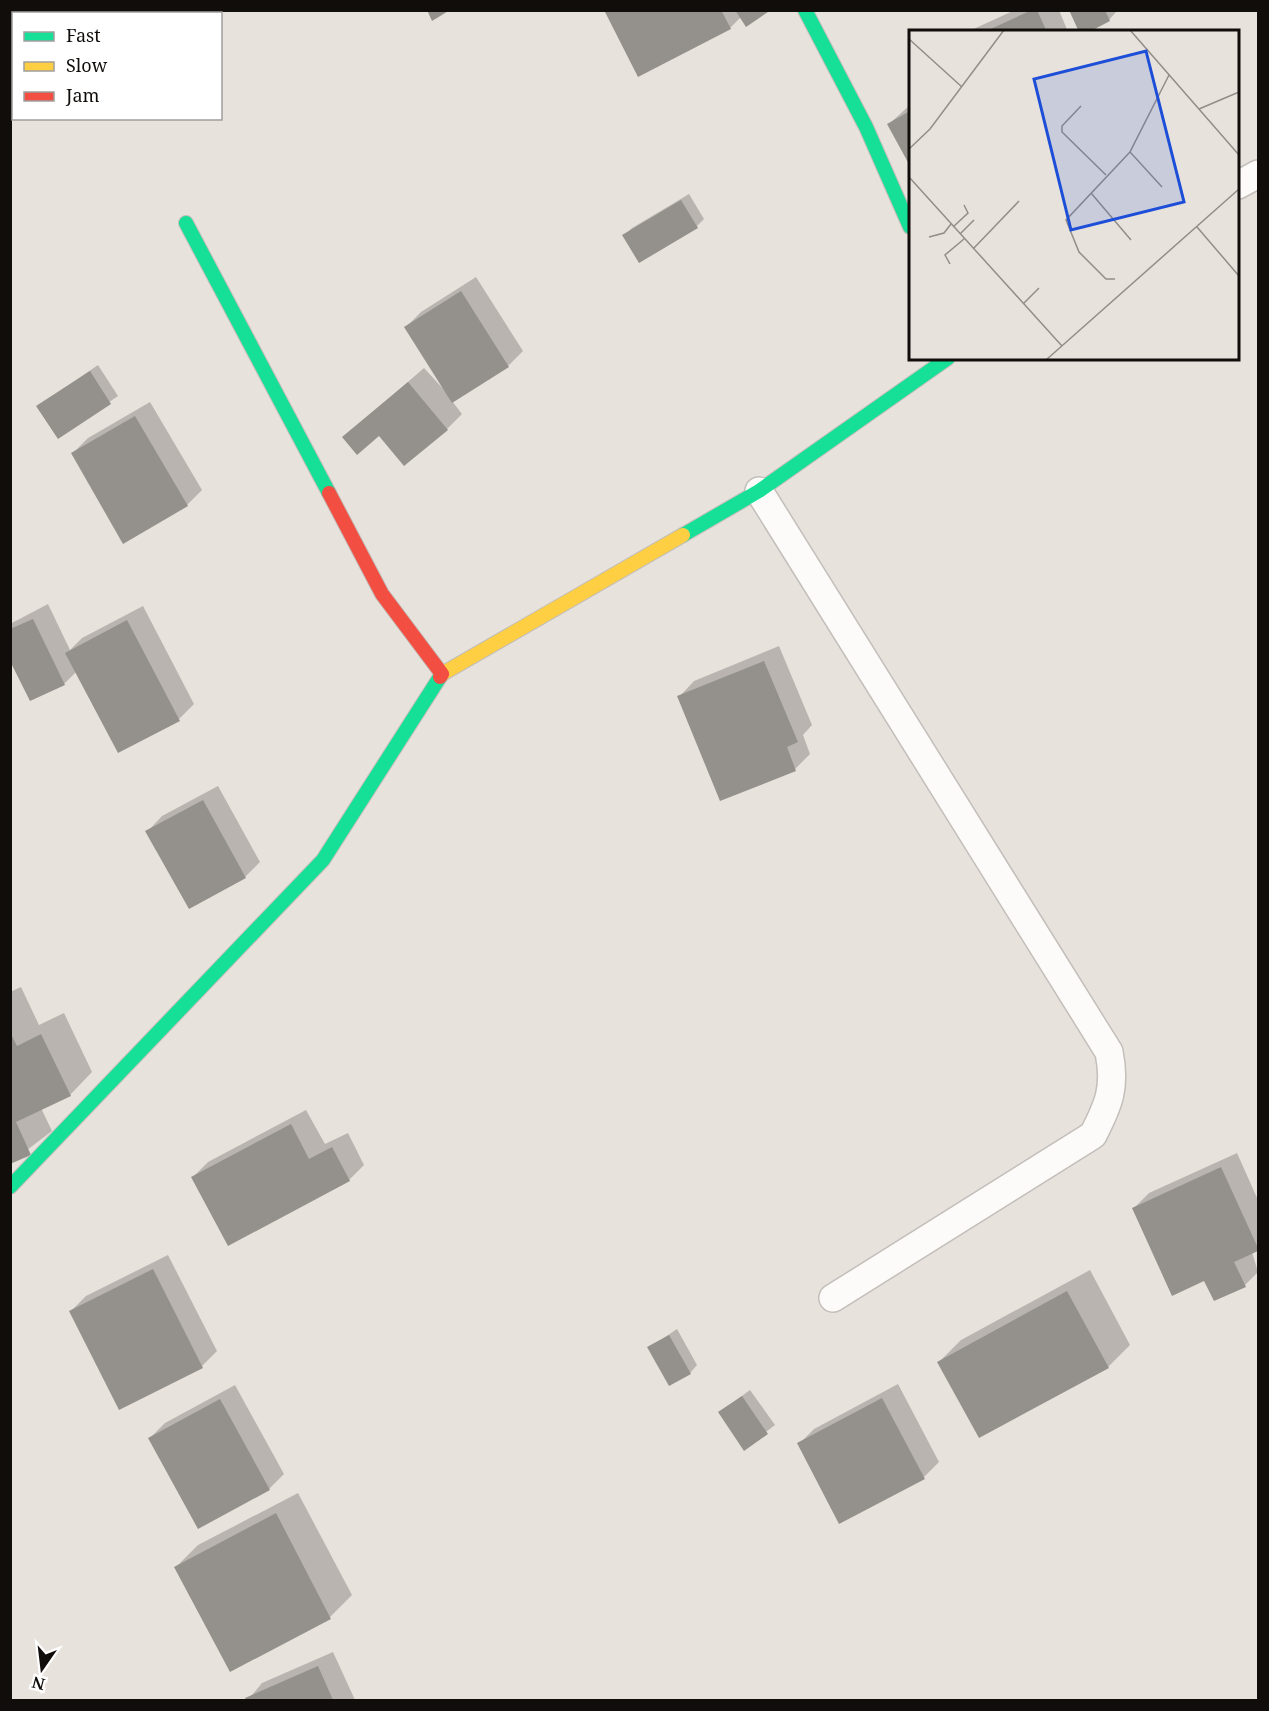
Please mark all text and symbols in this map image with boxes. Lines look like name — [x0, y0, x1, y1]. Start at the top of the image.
legend — [12, 12, 222, 120]
text: Fast — [66, 23, 101, 47]
inset map — [909, 30, 1239, 360]
text: Slow — [66, 53, 108, 77]
text: Jam — [65, 83, 100, 107]
north arrow — [12, 1639, 72, 1699]
text: N — [29, 1671, 47, 1696]

